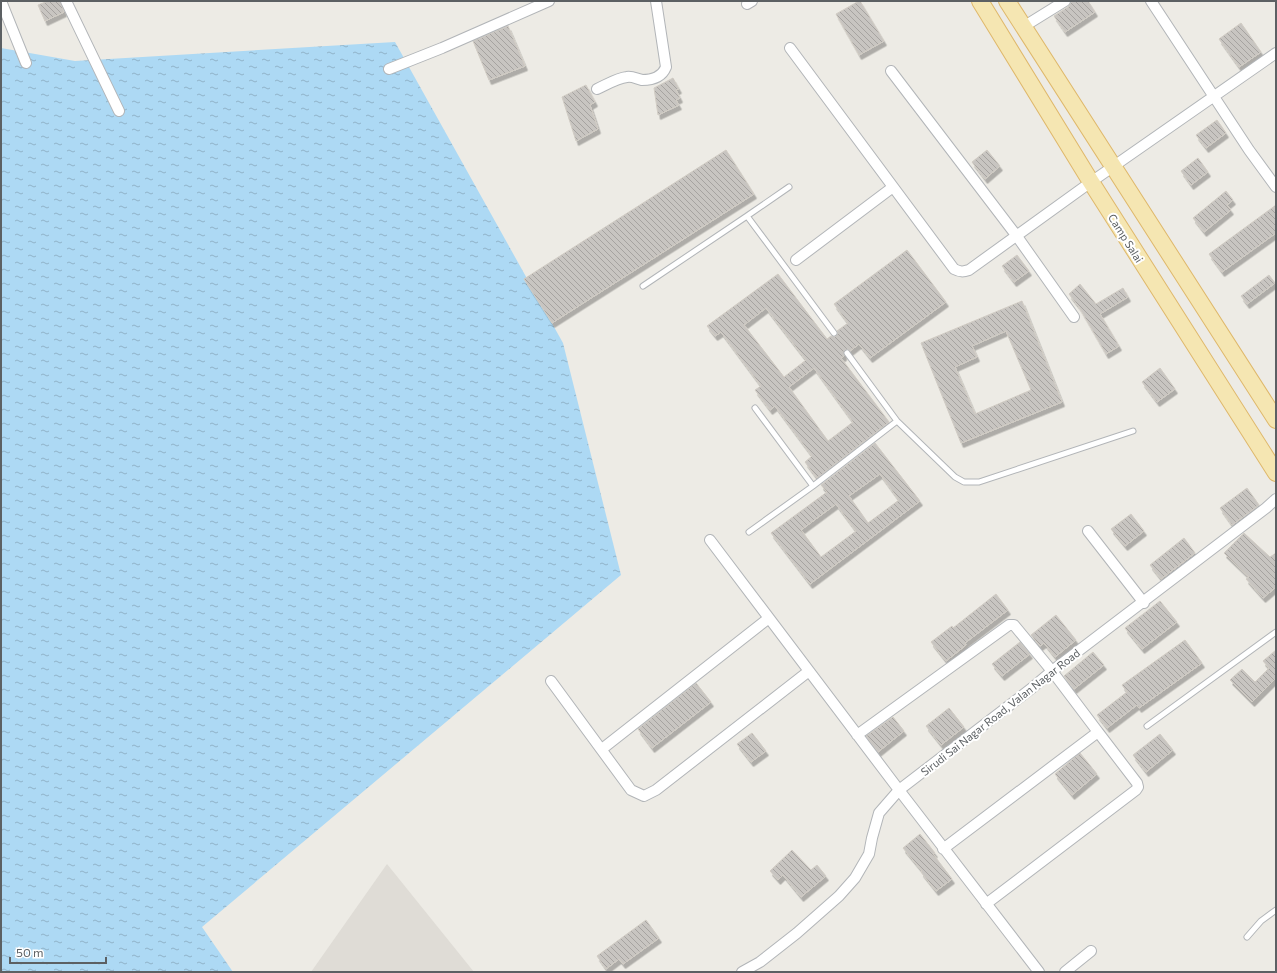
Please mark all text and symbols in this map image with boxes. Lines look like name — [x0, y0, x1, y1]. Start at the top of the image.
street label: Camp Salai — [1106, 211, 1146, 265]
street label: Sirudi Sai Nagar Road, Valan Nagar Road — [918, 646, 1082, 778]
scale bar — [10, 939, 106, 965]
text: 50 m — [16, 945, 44, 959]

